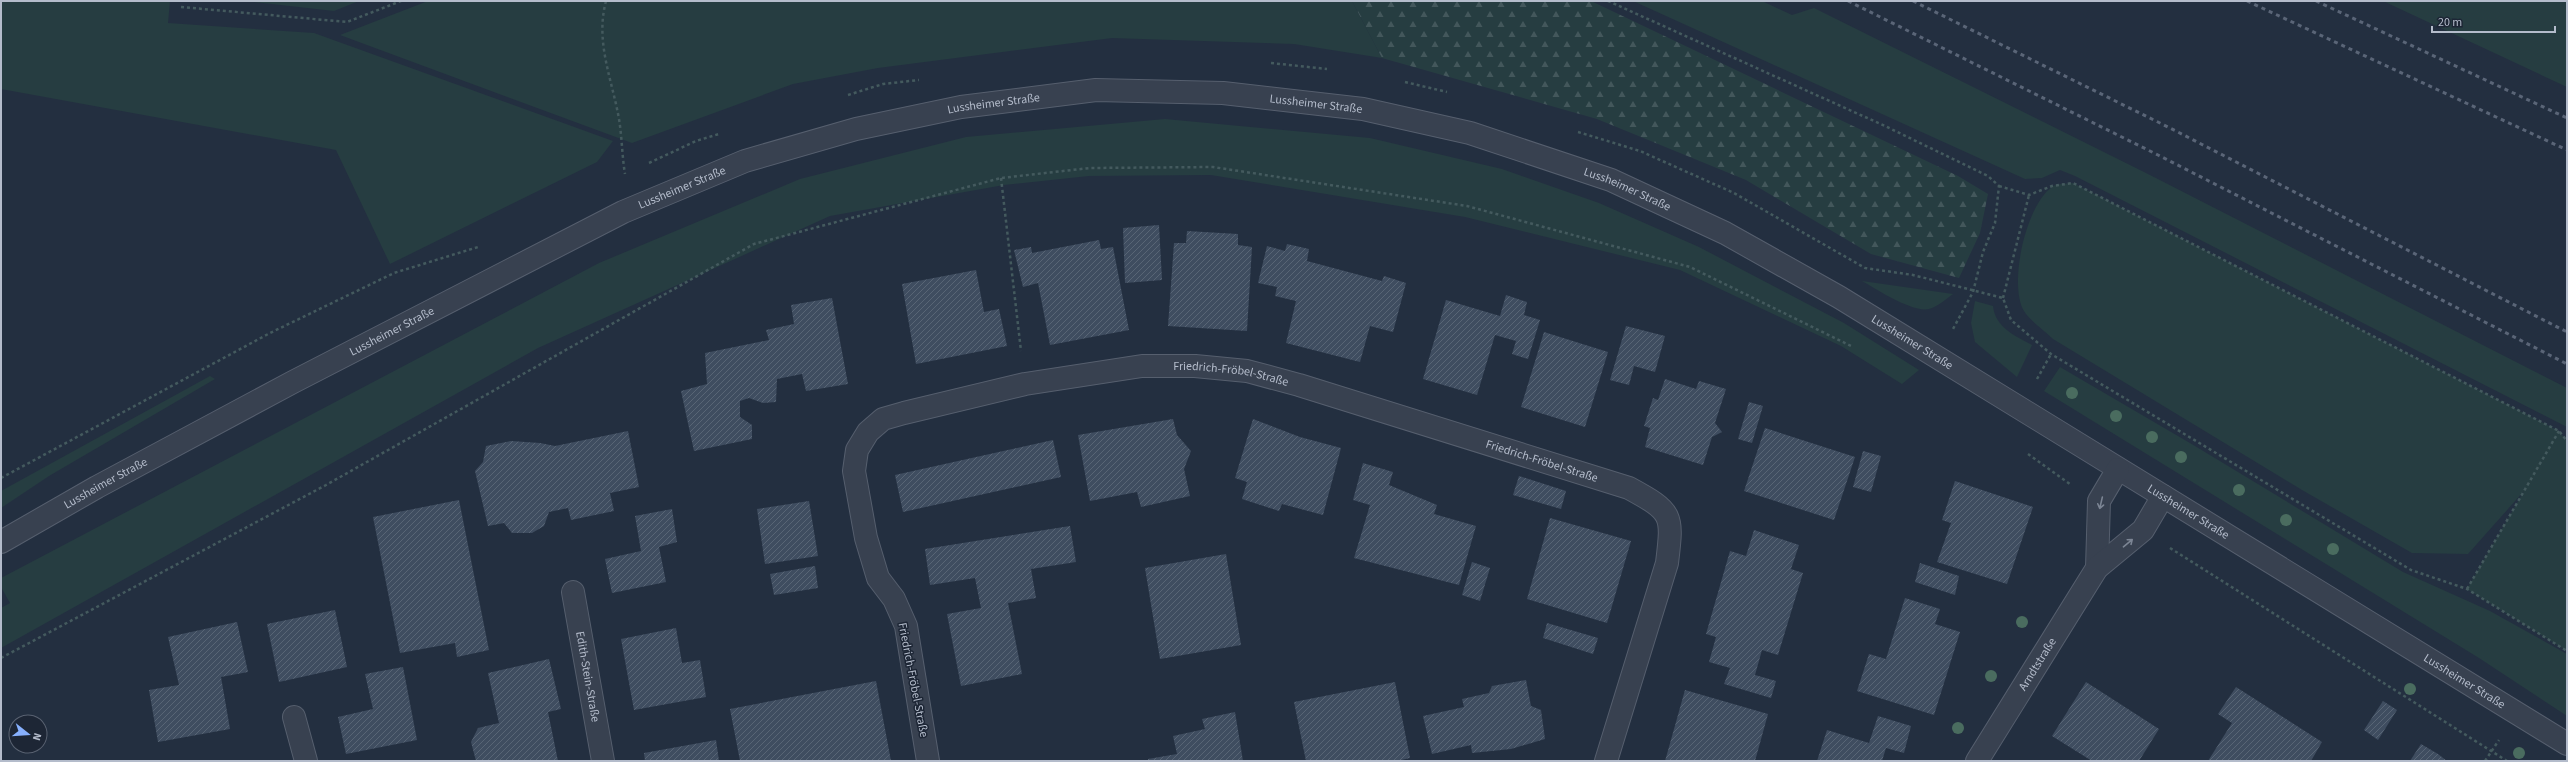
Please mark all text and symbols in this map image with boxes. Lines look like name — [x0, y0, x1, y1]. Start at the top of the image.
scale bar — [2432, 8, 2555, 34]
text: 20 m — [2438, 14, 2462, 31]
street label: Lussheimer Straße — [946, 89, 1041, 118]
street label: Lussheimer Straße — [1269, 90, 1363, 117]
street label: Lussheimer Straße — [636, 162, 728, 213]
street label: Lussheimer Straße — [1582, 163, 1674, 215]
street label: Lussheimer Straße — [346, 302, 437, 360]
street label: Lussheimer Straße — [1868, 310, 1957, 374]
street label: Friedrich-Fröbel-Straße — [1173, 357, 1291, 390]
street label: Friedrich-Fröbel-Straße — [1484, 435, 1600, 486]
street label: Lussheimer Straße — [60, 453, 150, 513]
street label: Lussheimer Straße — [2144, 480, 2233, 543]
one-way arrow — [2096, 496, 2104, 509]
one-way arrow — [2122, 539, 2133, 548]
street label: Friedrich-Fröbel-Straße — [894, 621, 932, 739]
street label: Edith-Stein-Straße — [572, 630, 604, 724]
street label: Arndtstraße — [2014, 634, 2060, 694]
street label: Lussheimer Straße — [2420, 649, 2509, 713]
north arrow — [8, 714, 48, 754]
text: N — [29, 731, 45, 742]

